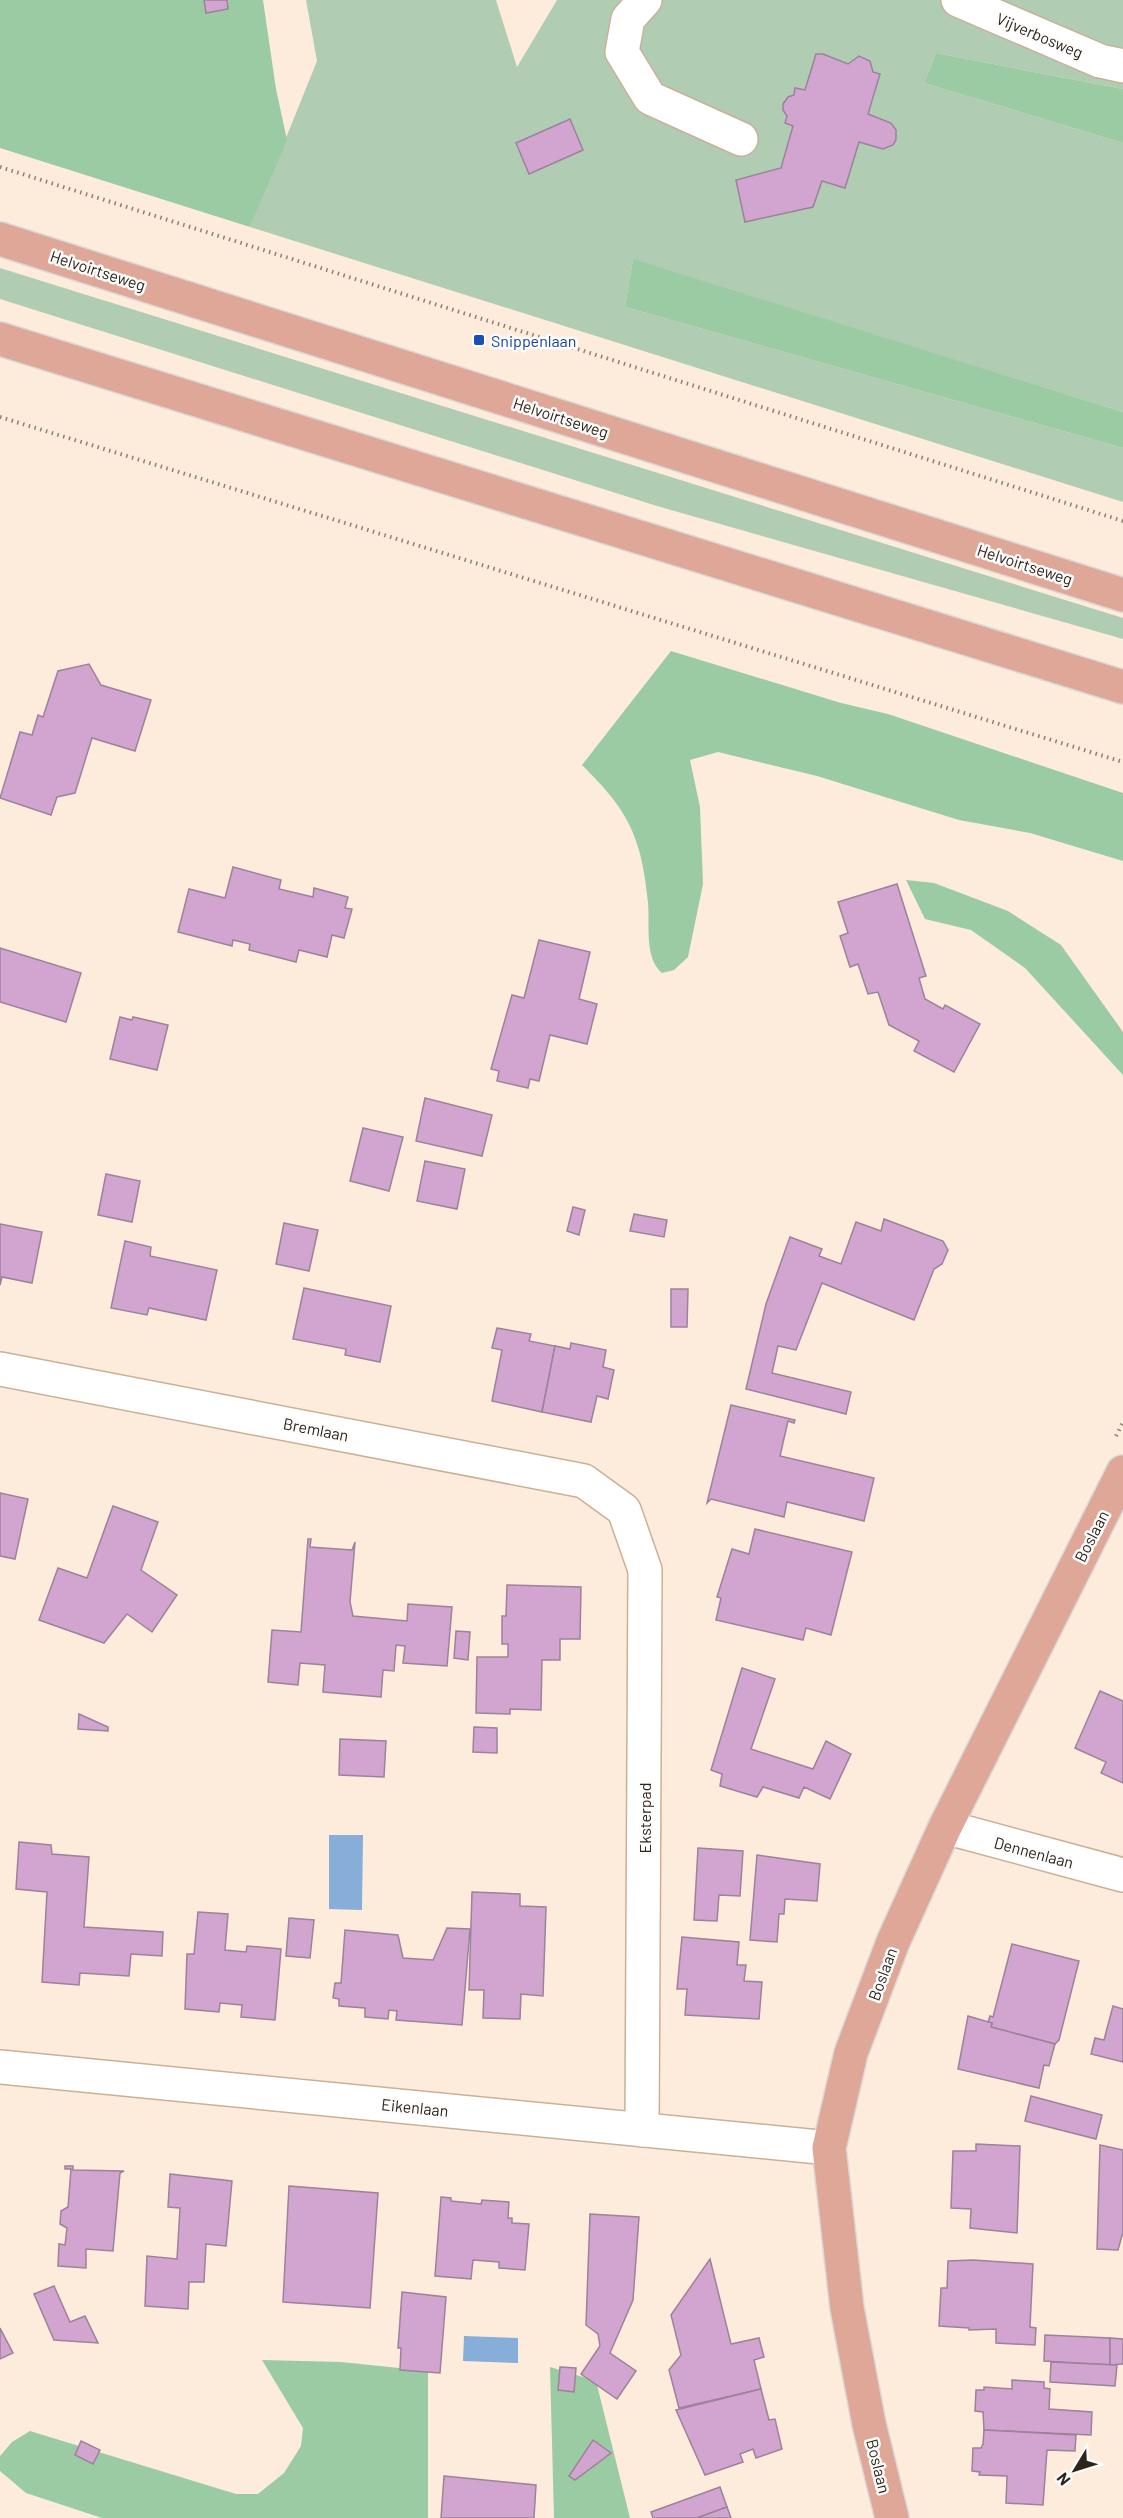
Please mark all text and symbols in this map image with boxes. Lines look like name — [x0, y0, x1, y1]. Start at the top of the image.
street label: Vijverbosweg — [994, 8, 1086, 62]
street label: Helvoirtseweg — [48, 246, 148, 294]
place label: Snippenlaan — [491, 331, 576, 350]
marker: Snippenlaan — [472, 333, 486, 347]
street label: Helvoirtseweg — [511, 393, 611, 441]
street label: Helvoirtseweg — [975, 540, 1075, 588]
street label: Bremlaan — [282, 1413, 350, 1445]
street label: Boslaan — [1070, 1507, 1112, 1565]
street label: Eksterpad — [635, 1783, 654, 1854]
street label: Dennenlaan — [992, 1832, 1076, 1872]
street label: Boslaan — [864, 1945, 900, 2003]
street label: Eikenlaan — [381, 2094, 449, 2120]
street label: Boslaan — [863, 2437, 895, 2495]
north arrow — [1045, 2440, 1105, 2500]
text: N — [1052, 2470, 1074, 2490]

